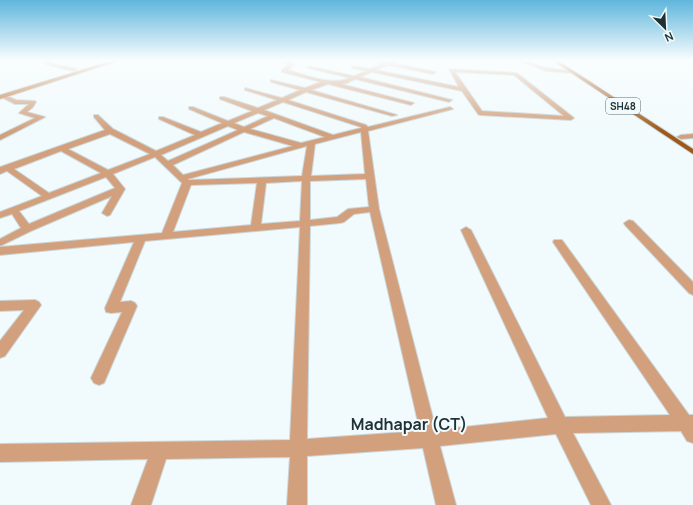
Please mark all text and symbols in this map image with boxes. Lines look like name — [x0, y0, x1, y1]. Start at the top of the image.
north arrow — [645, 8, 685, 48]
text: N — [663, 29, 676, 46]
road number: SH48 — [606, 98, 640, 114]
district label: Madhapar (CT) — [351, 413, 467, 435]

